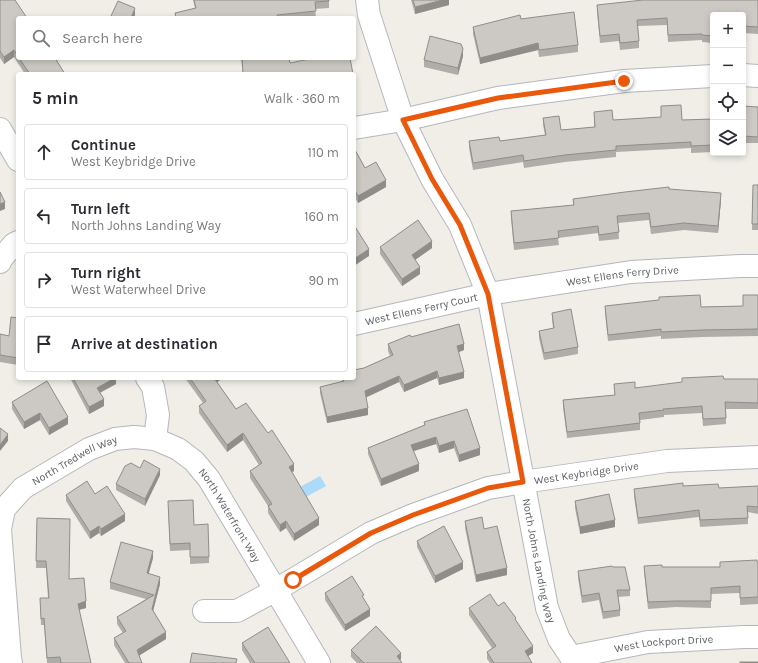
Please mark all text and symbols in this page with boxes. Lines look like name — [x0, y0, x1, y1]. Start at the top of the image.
map controls — [710, 12, 746, 156]
button: + — [710, 12, 746, 48]
search box — [16, 16, 356, 60]
icon: search — [30, 27, 52, 49]
text: Search here — [62, 29, 143, 47]
button: − — [710, 48, 746, 84]
route end — [615, 72, 633, 90]
button: locate — [710, 84, 746, 120]
text: 5 min — [32, 88, 79, 108]
text: Walk · 360 m — [264, 91, 340, 106]
button: layers — [710, 120, 746, 156]
text: Continue — [71, 136, 136, 154]
icon: ahead — [33, 141, 55, 163]
text: 110 m — [307, 145, 339, 160]
text: West Keybridge Drive — [71, 154, 196, 169]
text: Turn left — [71, 200, 130, 218]
icon: left — [33, 205, 55, 227]
text: 160 m — [304, 209, 339, 224]
text: North Johns Landing Way — [71, 218, 221, 233]
street label: West Ellens Ferry Drive — [565, 263, 679, 288]
text: Turn right — [71, 264, 141, 282]
icon: right — [33, 269, 55, 291]
text: 90 m — [308, 273, 339, 288]
text: West Waterwheel Drive — [71, 282, 206, 297]
street label: West Ellens Ferry Court — [364, 290, 479, 328]
icon: arrive — [33, 333, 55, 355]
text: Arrive at destination — [71, 335, 218, 353]
street label: North Tredwell Way — [29, 432, 119, 488]
street label: West Keybridge Drive — [533, 459, 640, 487]
street label: North Waterfront Way — [196, 465, 264, 564]
street label: North Johns Landing Way — [520, 497, 559, 625]
route start — [284, 571, 302, 589]
street label: West Lockport Drive — [613, 632, 714, 655]

